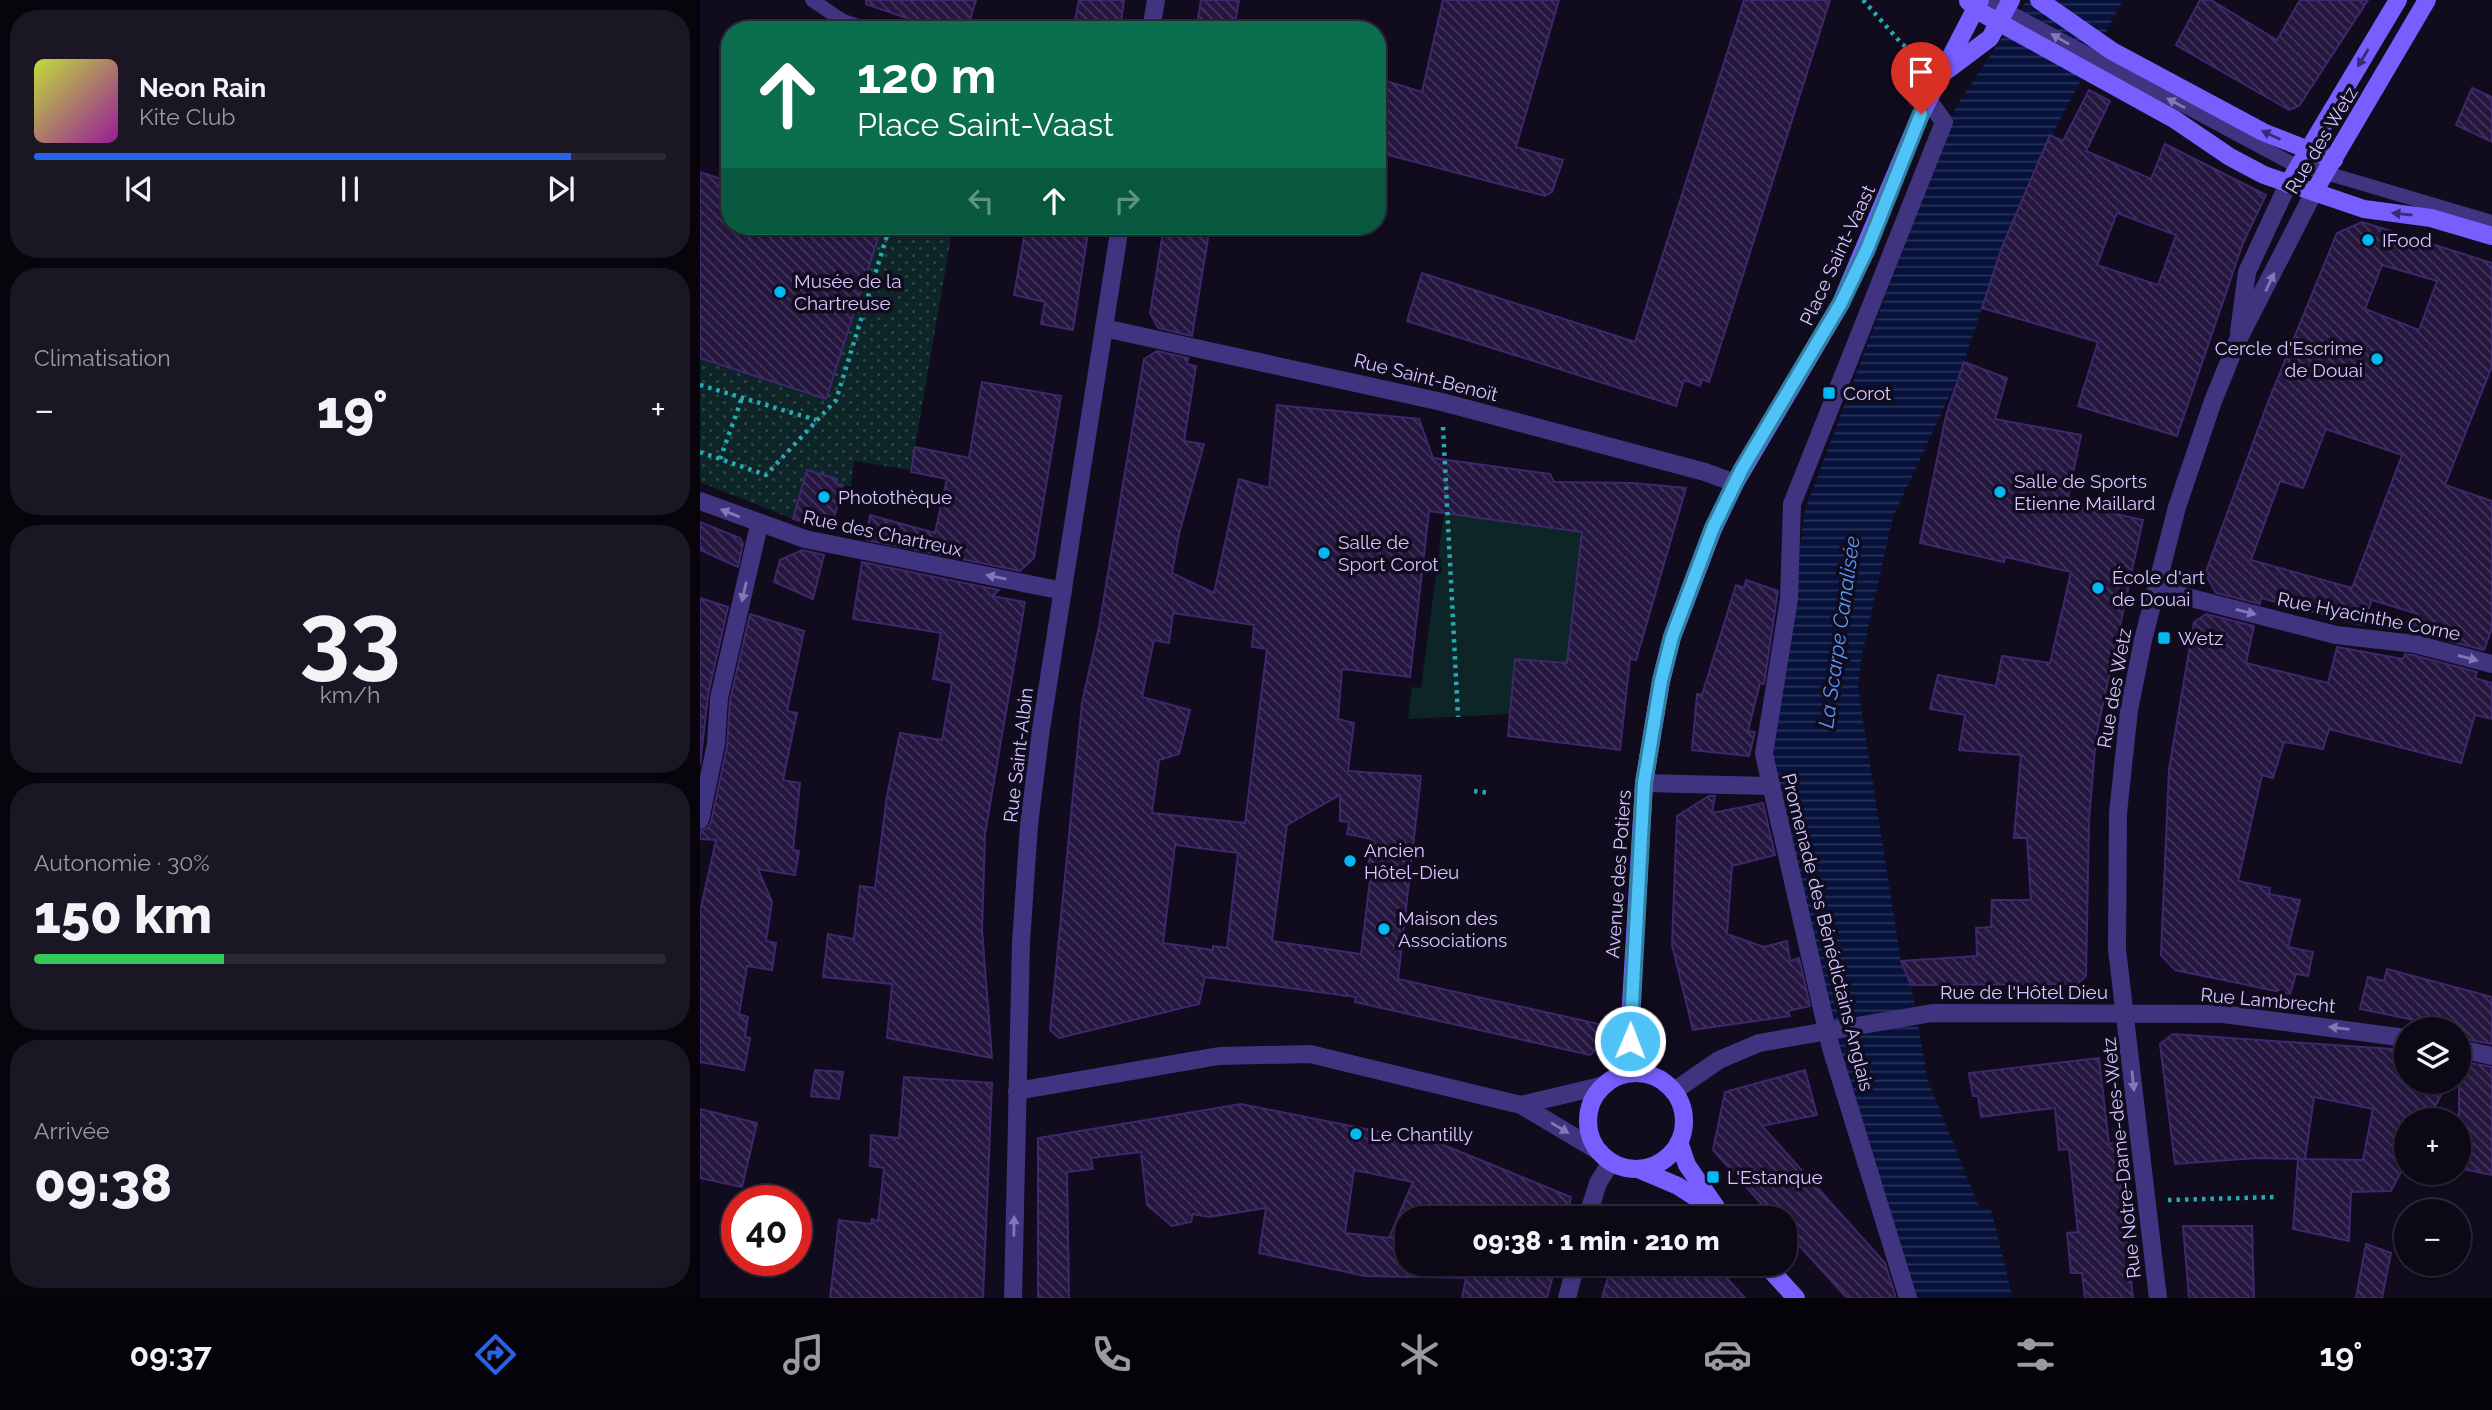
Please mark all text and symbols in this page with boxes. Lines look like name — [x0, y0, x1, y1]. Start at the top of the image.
one-way arrow — [2050, 33, 2070, 45]
pin — [1891, 42, 1951, 114]
text: 120 m — [857, 47, 996, 104]
icon: ahead — [742, 49, 833, 140]
one-way arrow — [2357, 49, 2370, 68]
icon: arrive — [1902, 53, 1940, 91]
text: Neon Rain — [139, 73, 266, 103]
street label: Rue des Wetz — [2280, 82, 2362, 198]
one-way arrow — [2166, 97, 2186, 108]
text: Kite Club — [139, 103, 236, 130]
text: Place Saint-Vaast — [857, 106, 1114, 143]
one-way arrow — [2260, 129, 2281, 140]
icon: previous — [120, 170, 158, 208]
icon: pause — [331, 170, 369, 208]
icon: next — [542, 170, 580, 208]
street label: Place Saint-Vaast — [1795, 181, 1879, 329]
icon: left — [962, 182, 1000, 220]
icon: ahead — [1035, 182, 1073, 220]
icon: right — [1108, 182, 1146, 220]
one-way arrow — [2391, 208, 2413, 219]
place label: IFood — [2382, 229, 2432, 251]
marker: IFood — [2360, 232, 2376, 248]
place label: Musée de la Chartreuse — [794, 270, 902, 314]
one-way arrow — [2264, 272, 2275, 292]
marker: Musée de la Chartreuse — [772, 284, 788, 300]
place label: Cercle d'Escrime de Douai — [2215, 337, 2363, 381]
text: Climatisation — [34, 344, 171, 371]
street label: Rue Saint-Benoït — [1352, 348, 1501, 406]
marker: Cercle d'Escrime de Douai — [2369, 351, 2385, 367]
text: 19° — [317, 379, 388, 440]
place label: Corot — [1843, 382, 1892, 404]
marker: Corot — [1821, 385, 1837, 401]
text: − — [34, 387, 54, 432]
text: + — [650, 387, 666, 432]
place label: Salle de Sports Etienne Maillard — [2014, 470, 2155, 514]
marker: Salle de Sports Etienne Maillard — [1992, 484, 2008, 500]
place label: Photothèque — [838, 486, 952, 508]
marker: Photothèque — [816, 489, 832, 505]
street label: Rue des Chartreux — [801, 505, 965, 561]
one-way arrow — [719, 508, 740, 519]
place label: Salle de Sport Corot — [1338, 531, 1439, 575]
water label: La Scarpe Canalisée — [1813, 534, 1865, 730]
marker: Salle de Sport Corot — [1316, 545, 1332, 561]
place label: École d'art de Douai — [2112, 566, 2206, 610]
one-way arrow — [985, 572, 1007, 583]
marker: École d'art de Douai — [2090, 580, 2106, 596]
one-way arrow — [738, 581, 749, 603]
text: 33 — [299, 582, 401, 689]
street label: Rue Hyacinthe Corne — [2276, 587, 2462, 645]
one-way arrow — [2235, 607, 2257, 618]
street label: Rue des Wetz — [2093, 626, 2135, 750]
place label: Wetz — [2178, 627, 2223, 649]
marker: Wetz — [2156, 630, 2172, 646]
one-way arrow — [2457, 653, 2479, 664]
text: km/h — [320, 681, 380, 708]
street label: Rue Saint-Albin — [999, 686, 1037, 824]
street label: Promenade des Bénédictains Anglais — [1778, 771, 1878, 1093]
street label: Avenue des Potiers — [1601, 789, 1635, 959]
place label: Ancien Hôtel-Dieu — [1364, 839, 1459, 883]
text: Autonomie · 30% — [34, 849, 210, 876]
marker: Ancien Hôtel-Dieu — [1342, 853, 1358, 869]
text: 150 km — [34, 884, 212, 945]
place label: Maison des Associations — [1398, 907, 1507, 951]
marker: Maison des Associations — [1376, 921, 1392, 937]
street label: Rue de l'Hôtel Dieu — [1940, 981, 2108, 1003]
street label: Rue Lambrecht — [2200, 983, 2337, 1017]
position arrow — [1593, 1004, 1667, 1078]
map controls — [2394, 1017, 2471, 1276]
button: layers — [2394, 1017, 2471, 1094]
one-way arrow — [2328, 1022, 2350, 1033]
street label: Rue Notre-Dame-des-Wetz — [2097, 1036, 2145, 1280]
one-way arrow — [2128, 1070, 2139, 1092]
button: + — [2394, 1108, 2471, 1185]
text: Arrivée — [34, 1117, 110, 1144]
one-way arrow — [1551, 1122, 1570, 1135]
place label: Le Chantilly — [1370, 1123, 1473, 1145]
marker: Le Chantilly — [1348, 1126, 1364, 1142]
text: 09:38 — [34, 1152, 172, 1213]
place label: L'Estanque — [1727, 1166, 1823, 1188]
marker: L'Estanque — [1705, 1169, 1721, 1185]
speed limit sign: 40 — [721, 1185, 812, 1276]
button: − — [2394, 1199, 2471, 1276]
one-way arrow — [1008, 1215, 1019, 1237]
text: 09:38 · 1 min · 210 m — [1472, 1226, 1720, 1256]
icon: directions — [471, 1330, 520, 1379]
icon: music — [779, 1330, 828, 1379]
icon: phone — [1087, 1330, 1136, 1379]
icon: climate — [1395, 1330, 1444, 1379]
icon: car — [1703, 1330, 1752, 1379]
icon: filters — [2011, 1330, 2060, 1379]
text: 09:37 — [130, 1336, 212, 1373]
text: 19° — [2320, 1336, 2362, 1373]

